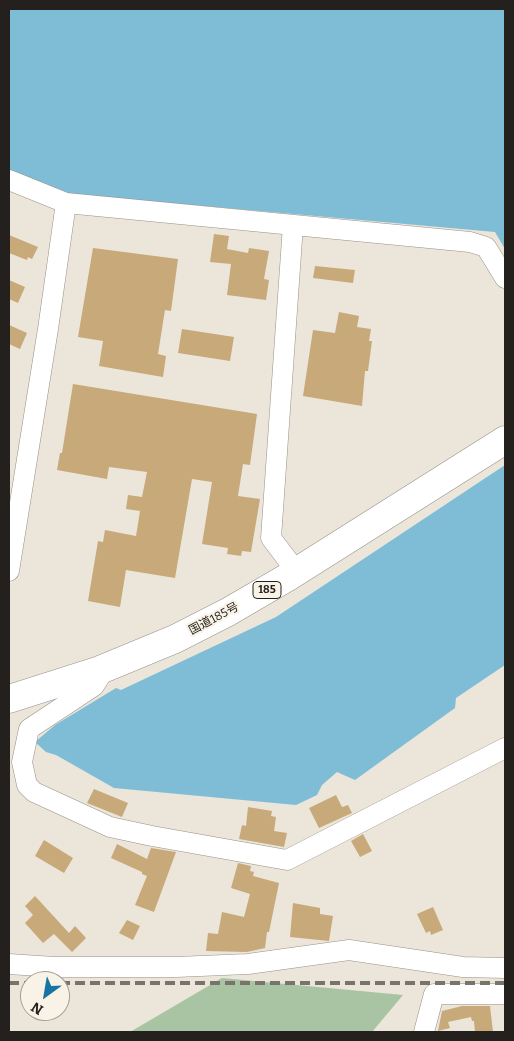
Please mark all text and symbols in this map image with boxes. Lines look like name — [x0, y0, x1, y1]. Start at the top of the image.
road number: 185 — [253, 582, 281, 598]
street label: 国道185号 — [187, 600, 241, 638]
north arrow — [20, 971, 70, 1021]
text: N — [28, 998, 46, 1018]

